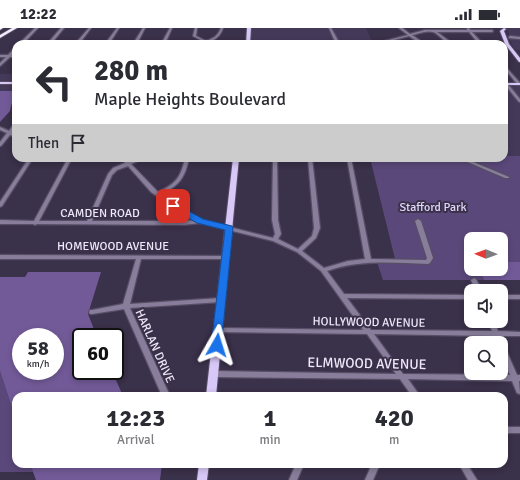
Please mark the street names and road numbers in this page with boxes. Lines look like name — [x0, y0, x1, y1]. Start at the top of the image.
street label: CAMDEN ROAD — [60, 206, 140, 221]
street label: HOMEWOOD AVENUE — [57, 239, 169, 254]
street label: HARLAN DRIVE — [132, 307, 178, 386]
street label: HOLLYWOOD AVENUE — [312, 314, 426, 331]
street label: ELMWOOD AVENUE — [307, 354, 427, 373]

